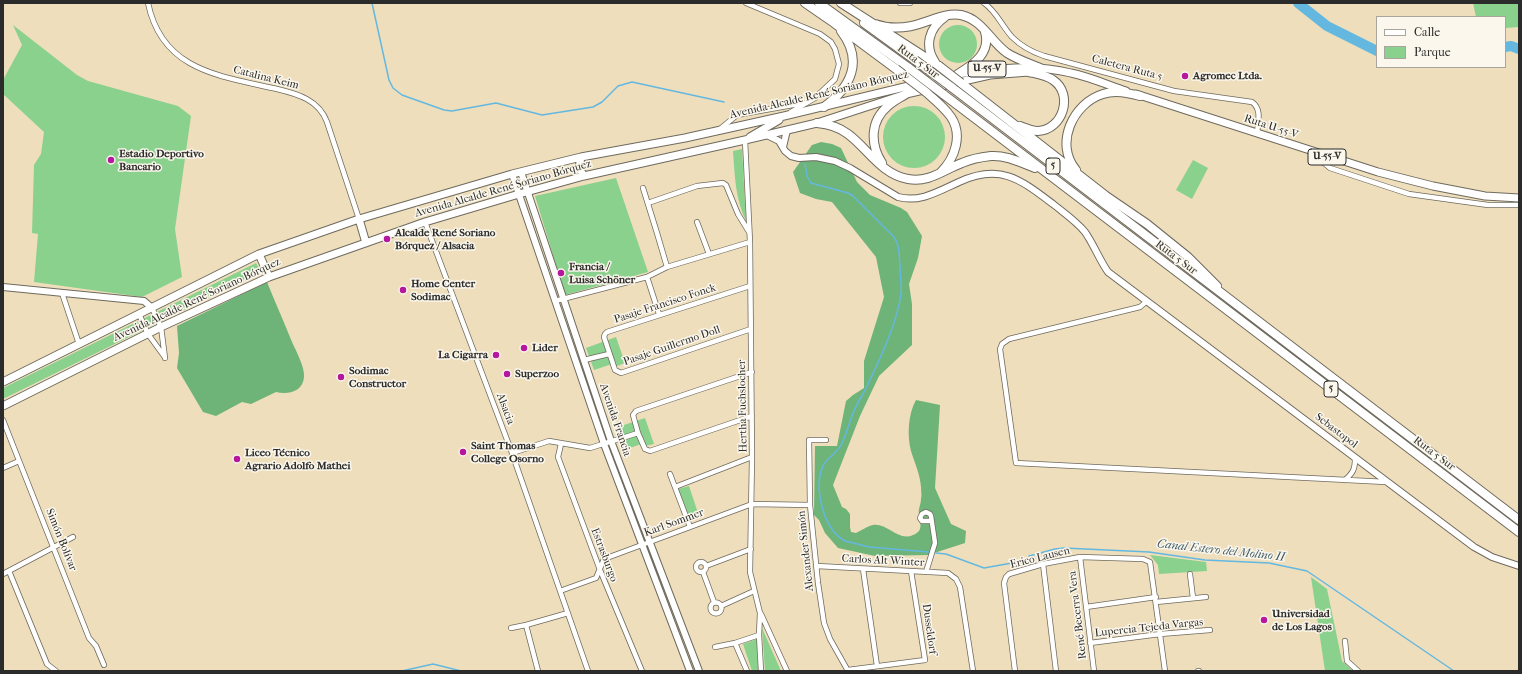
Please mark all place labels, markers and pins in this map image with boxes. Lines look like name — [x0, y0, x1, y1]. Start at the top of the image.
place label: Agromec Ltda. — [1193, 69, 1262, 83]
marker: Agromec Ltda. — [1180, 71, 1190, 81]
place label: Estadio Deportivo Bancario — [119, 147, 204, 173]
marker: Estadio Deportivo Bancario — [106, 155, 116, 165]
place label: Alcalde René Soriano Bórquez / Alsacia — [395, 226, 495, 252]
marker: Alcalde René Soriano Bórquez / Alsacia — [382, 234, 392, 244]
place label: Francia / Luisa Schöner — [569, 260, 635, 286]
marker: Francia / Luisa Schöner — [556, 268, 566, 278]
place label: Home Center Sodimac — [411, 277, 475, 303]
marker: Home Center Sodimac — [398, 285, 408, 295]
place label: Lider — [532, 341, 558, 355]
marker: Lider — [519, 343, 529, 353]
place label: La Cigarra — [438, 348, 488, 362]
marker: La Cigarra — [491, 350, 501, 360]
place label: Sodimac Constructor — [349, 364, 406, 390]
place label: Superzoo — [515, 367, 559, 381]
marker: Superzoo — [502, 369, 512, 379]
marker: Sodimac Constructor — [336, 372, 346, 382]
place label: Saint Thomas College Osorno — [471, 439, 544, 465]
place label: Liceo Técnico Agrario Adolfo Mathei — [245, 446, 351, 472]
marker: Saint Thomas College Osorno — [458, 447, 468, 457]
marker: Liceo Técnico Agrario Adolfo Mathei — [232, 454, 242, 464]
place label: Universidad de Los Lagos — [1272, 607, 1332, 633]
marker: Universidad de Los Lagos — [1259, 615, 1269, 625]

